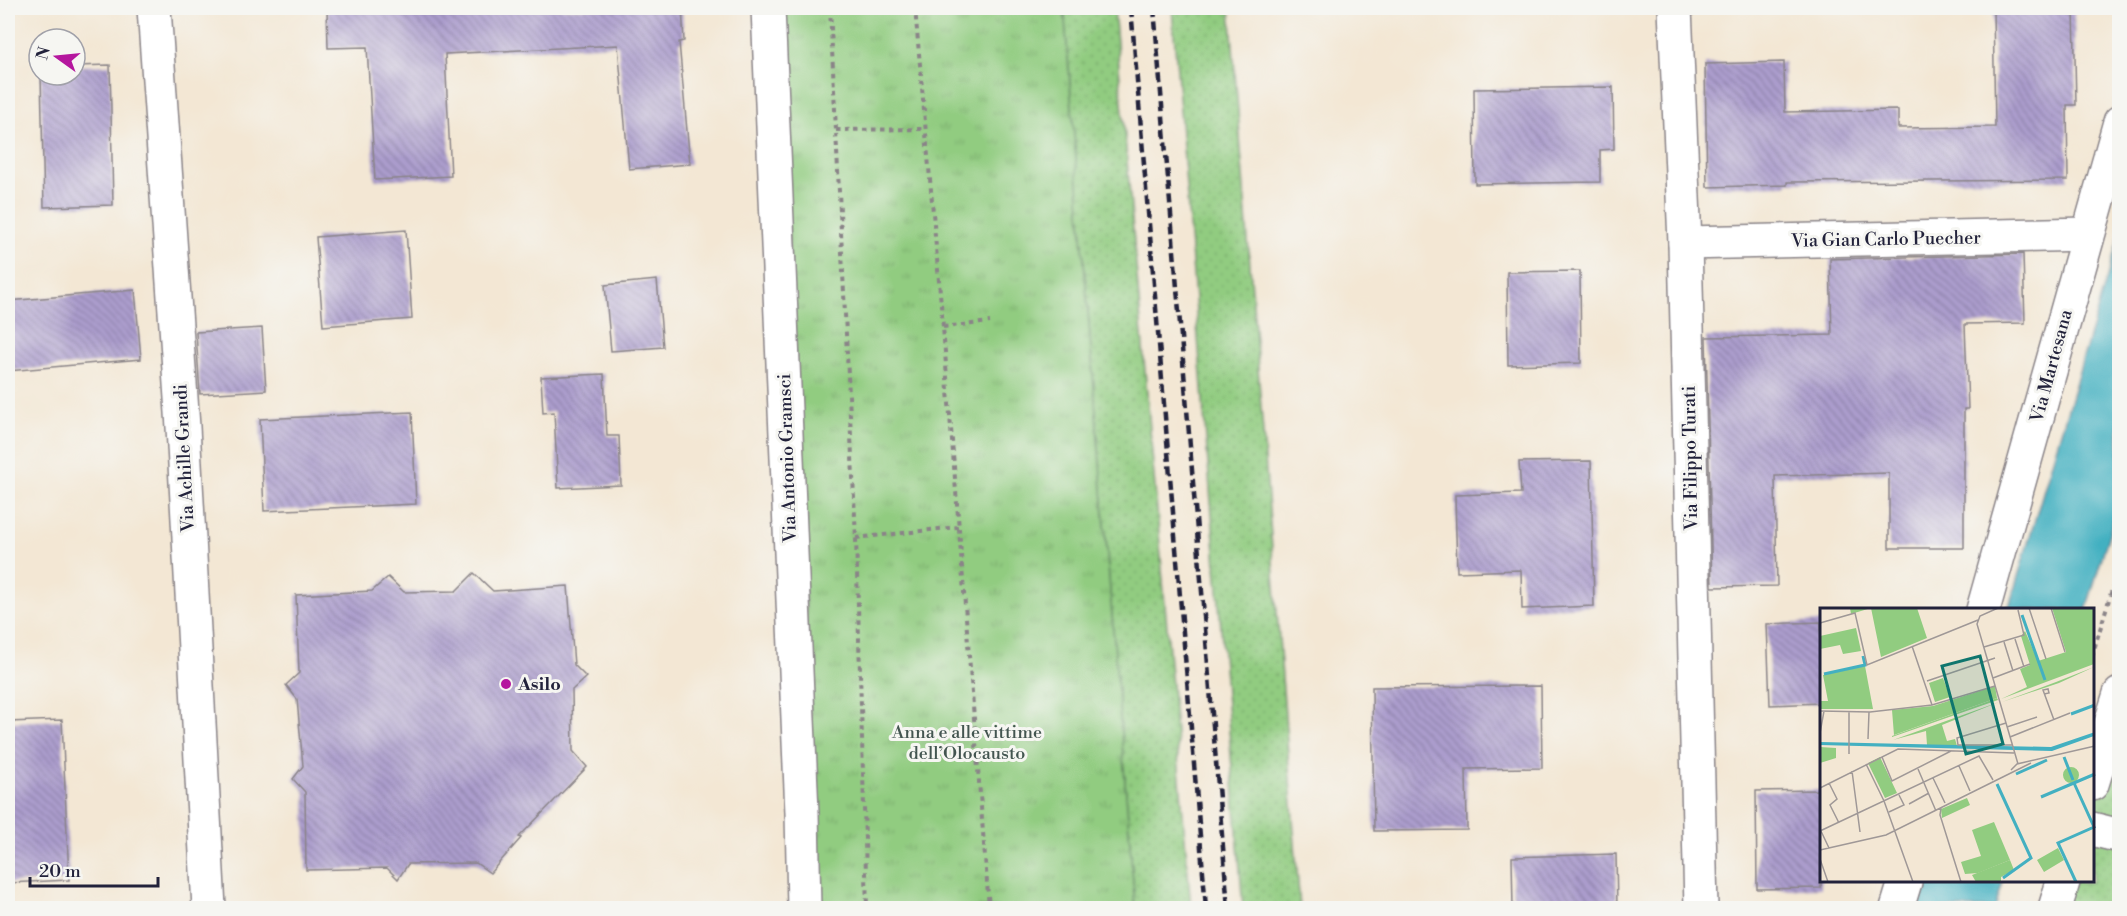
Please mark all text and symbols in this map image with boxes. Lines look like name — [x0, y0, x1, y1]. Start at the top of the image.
north arrow — [27, 27, 87, 87]
text: N — [32, 44, 55, 62]
street label: Via Gian Carlo Puecher — [1790, 226, 1981, 253]
street label: Via Martesana — [2025, 306, 2078, 426]
street label: Via Antonio Gramsci — [773, 373, 802, 544]
street label: Via Achille Grandi — [169, 383, 200, 534]
street label: Via Filippo Turati — [1678, 385, 1703, 532]
inset map — [1820, 608, 2094, 883]
place label: Asilo — [517, 673, 561, 696]
marker: Asilo — [499, 677, 513, 691]
park label: Anna e alle vittime dell’Olocausto — [891, 721, 1042, 765]
scale bar — [30, 850, 158, 888]
text: 20 m — [39, 860, 81, 883]

